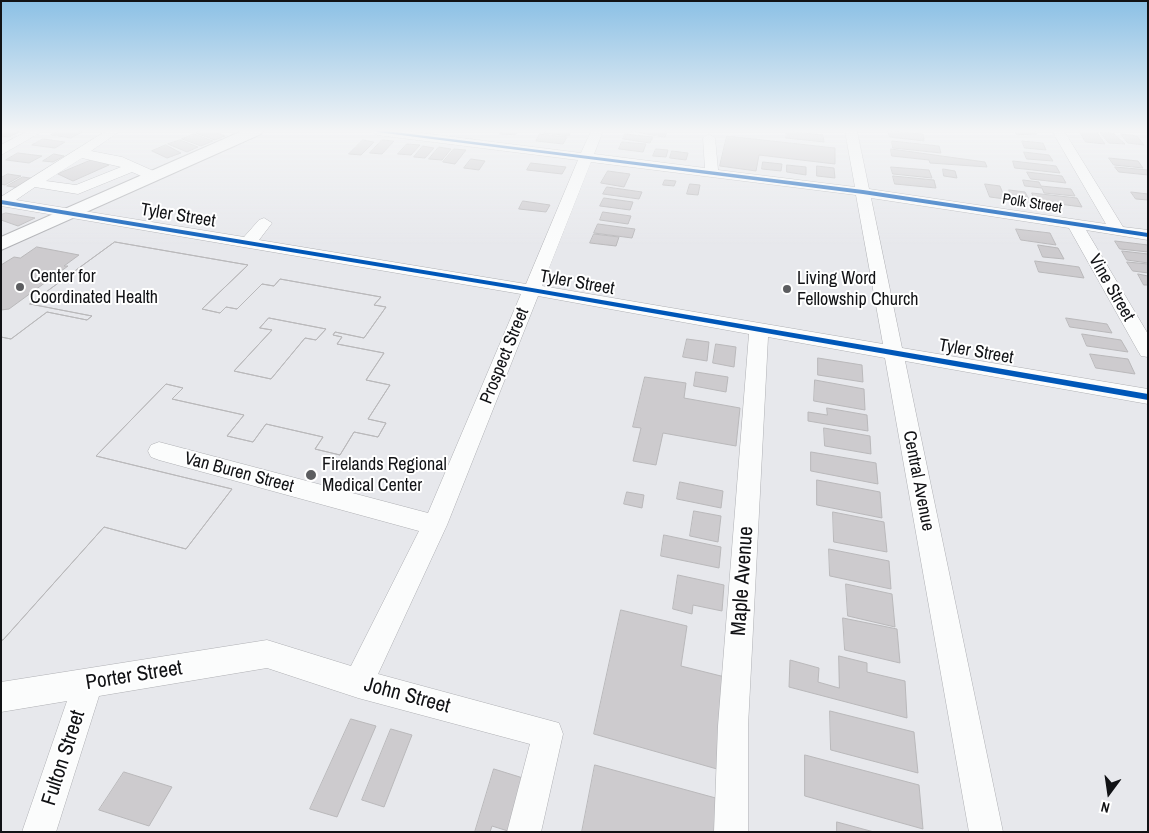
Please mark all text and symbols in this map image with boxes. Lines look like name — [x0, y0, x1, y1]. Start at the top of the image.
street label: Polk Street — [1001, 190, 1063, 218]
street label: Tyler Street — [139, 199, 217, 233]
street label: Vine Street — [1083, 251, 1139, 325]
place label: Center for Coordinated Health — [30, 266, 158, 308]
street label: Tyler Street — [538, 266, 616, 300]
place label: Living Word Fellowship Church — [797, 268, 918, 310]
marker: Center for Coordinated Health — [14, 281, 26, 293]
marker: Living Word Fellowship Church — [781, 283, 793, 295]
street label: Prospect Street — [476, 305, 534, 407]
street label: Tyler Street — [937, 335, 1015, 369]
street label: Central Avenue — [898, 429, 938, 533]
street label: Van Buren Street — [182, 448, 296, 498]
place label: Firelands Regional Medical Center — [322, 454, 447, 496]
marker: Firelands Regional Medical Center — [304, 468, 318, 482]
street label: Maple Avenue — [727, 525, 759, 637]
street label: Porter Street — [84, 656, 184, 696]
street label: John Street — [361, 672, 453, 720]
street label: Fulton Street — [37, 707, 91, 809]
north arrow — [1084, 768, 1134, 818]
text: N — [1099, 798, 1112, 817]

